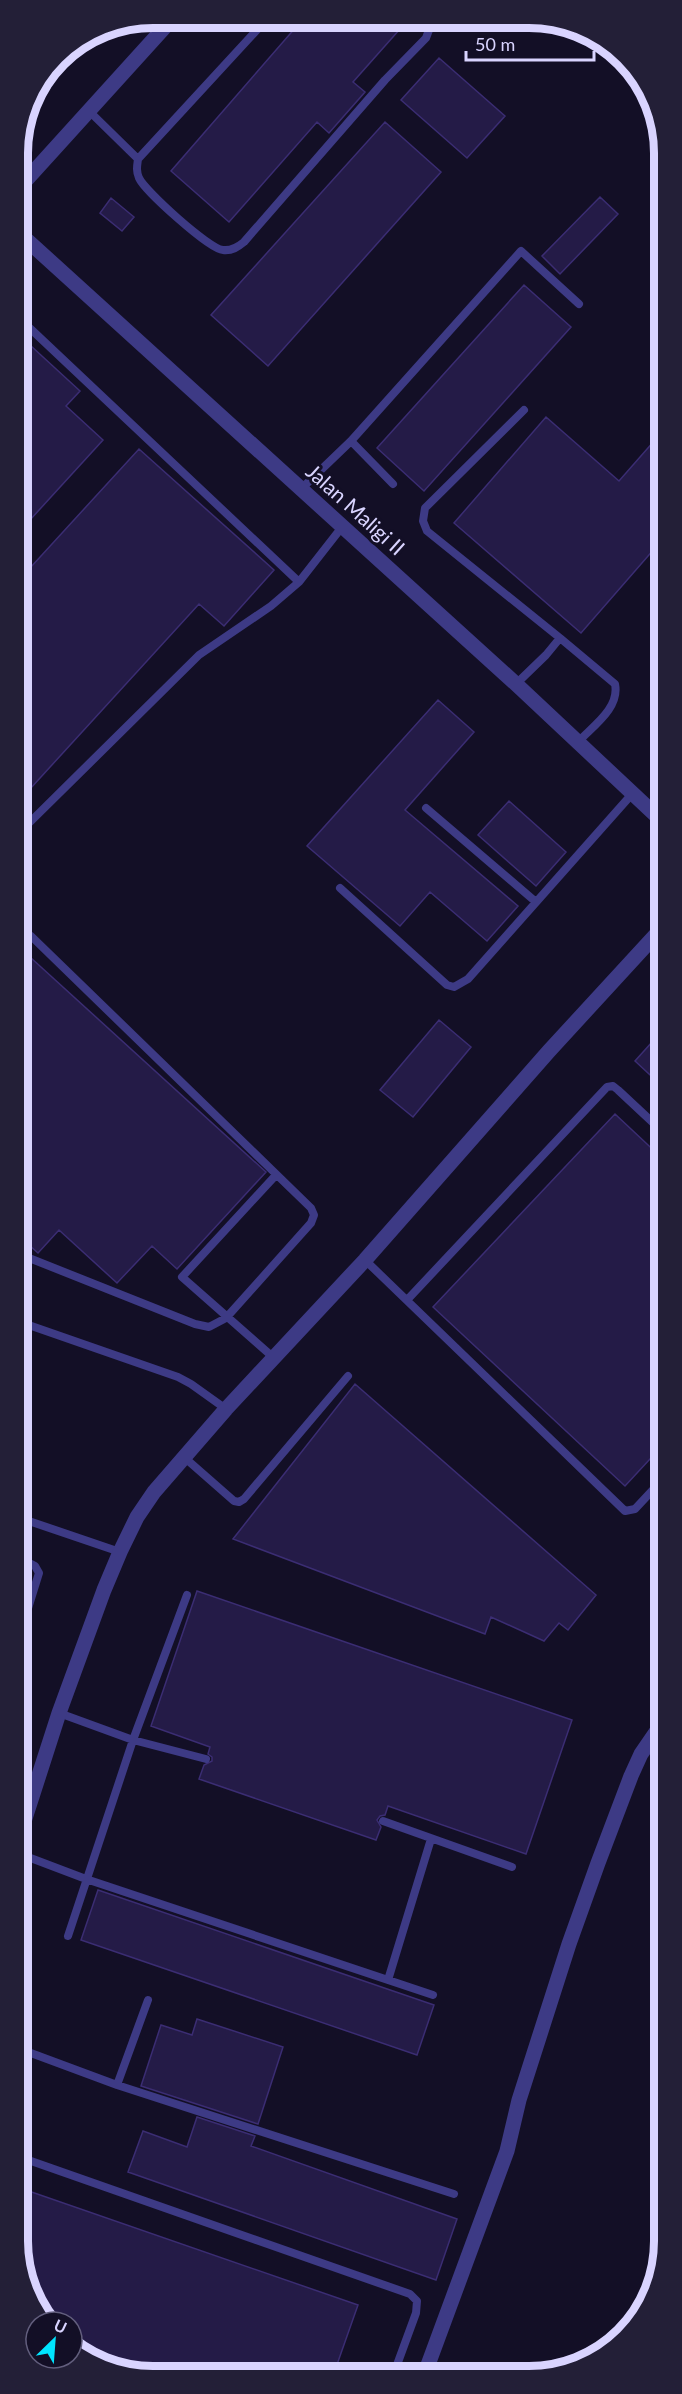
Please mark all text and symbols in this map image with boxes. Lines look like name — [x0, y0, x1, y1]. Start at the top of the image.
scale bar — [466, 24, 594, 62]
text: 50 m — [475, 33, 515, 55]
street label: Jalan Maligi II — [302, 458, 410, 560]
north arrow — [24, 2310, 84, 2370]
text: U — [51, 2315, 70, 2337]

